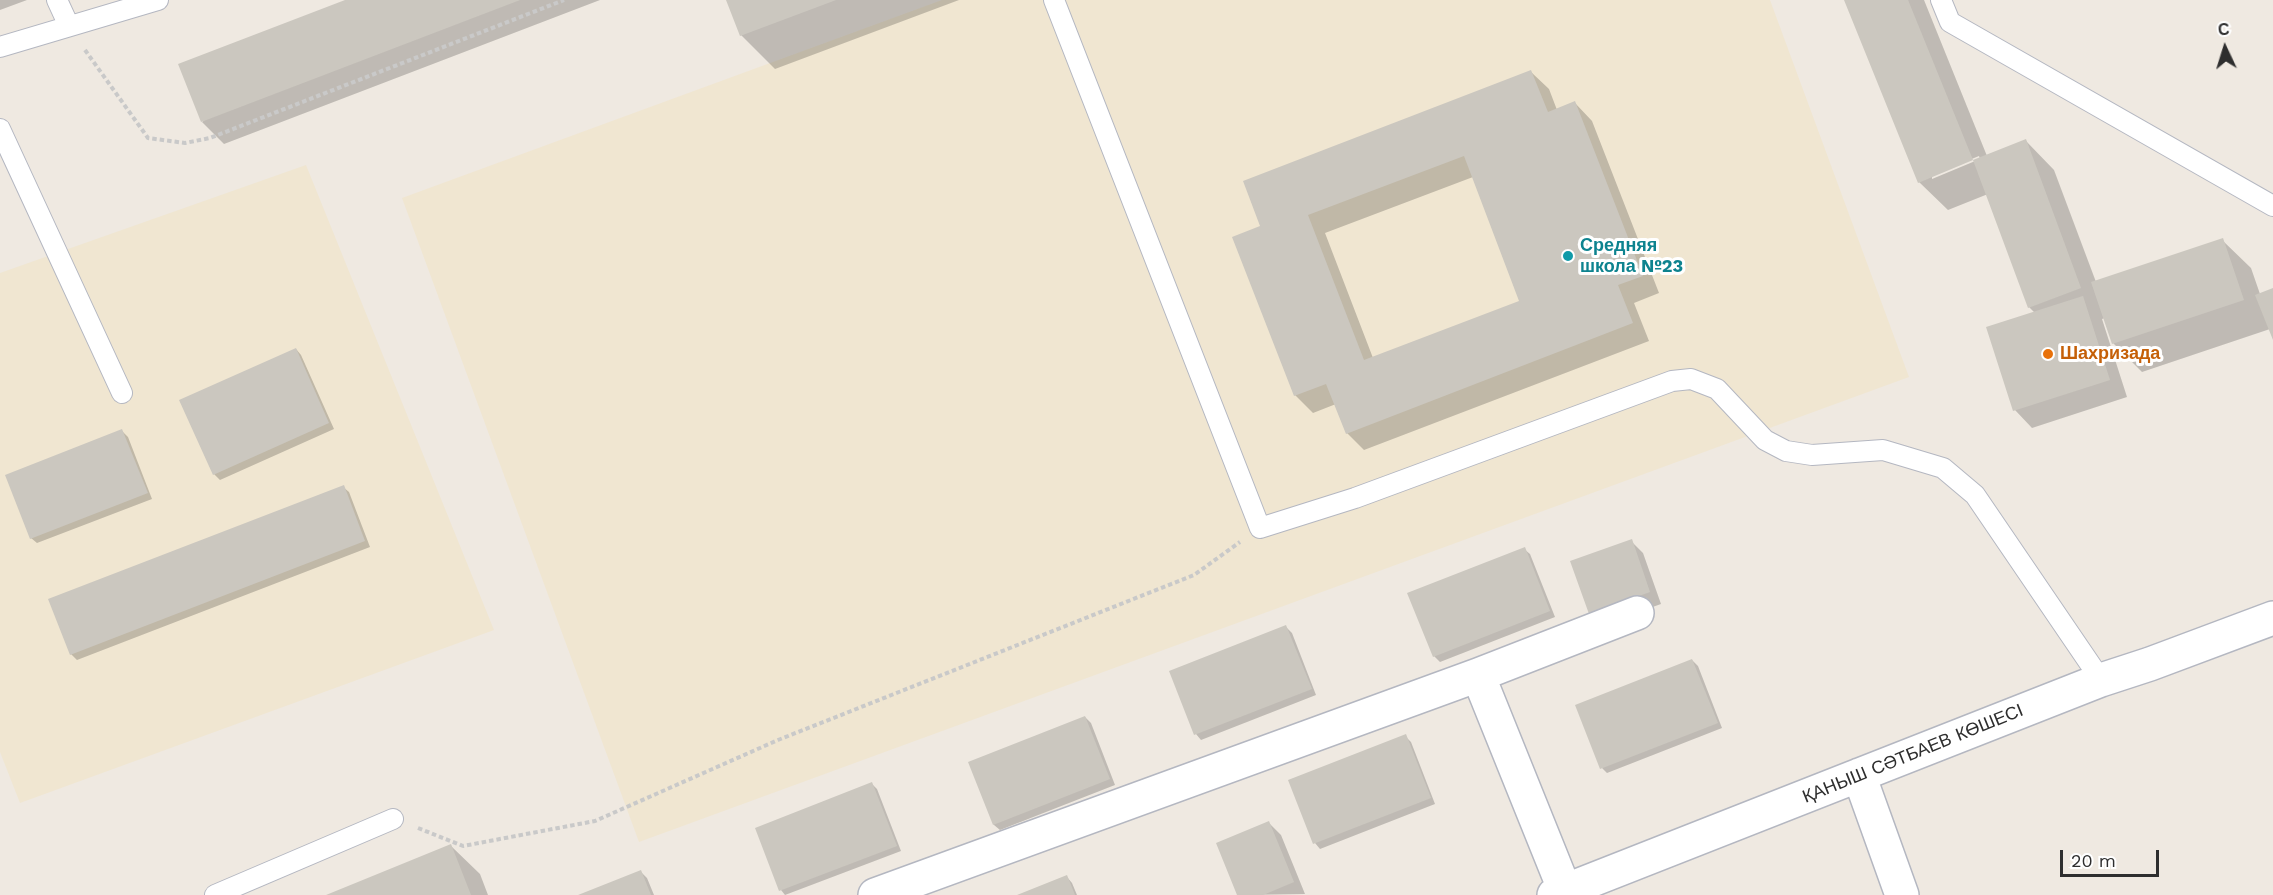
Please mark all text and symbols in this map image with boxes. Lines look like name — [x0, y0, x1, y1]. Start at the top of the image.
north arrow — [2195, 18, 2255, 78]
text: С — [2217, 20, 2230, 39]
place label: Средняя школа №23 — [1580, 235, 1683, 278]
marker: Средняя школа №23 — [1561, 249, 1575, 263]
place label: Шахризада — [2060, 343, 2160, 365]
marker: Шахризада — [2041, 347, 2055, 361]
street label: ҚАНЫШ СӘТБАЕВ КӨШЕСІ — [1799, 700, 2027, 808]
scale bar — [2063, 838, 2162, 876]
text: 20 m — [2071, 850, 2116, 871]

